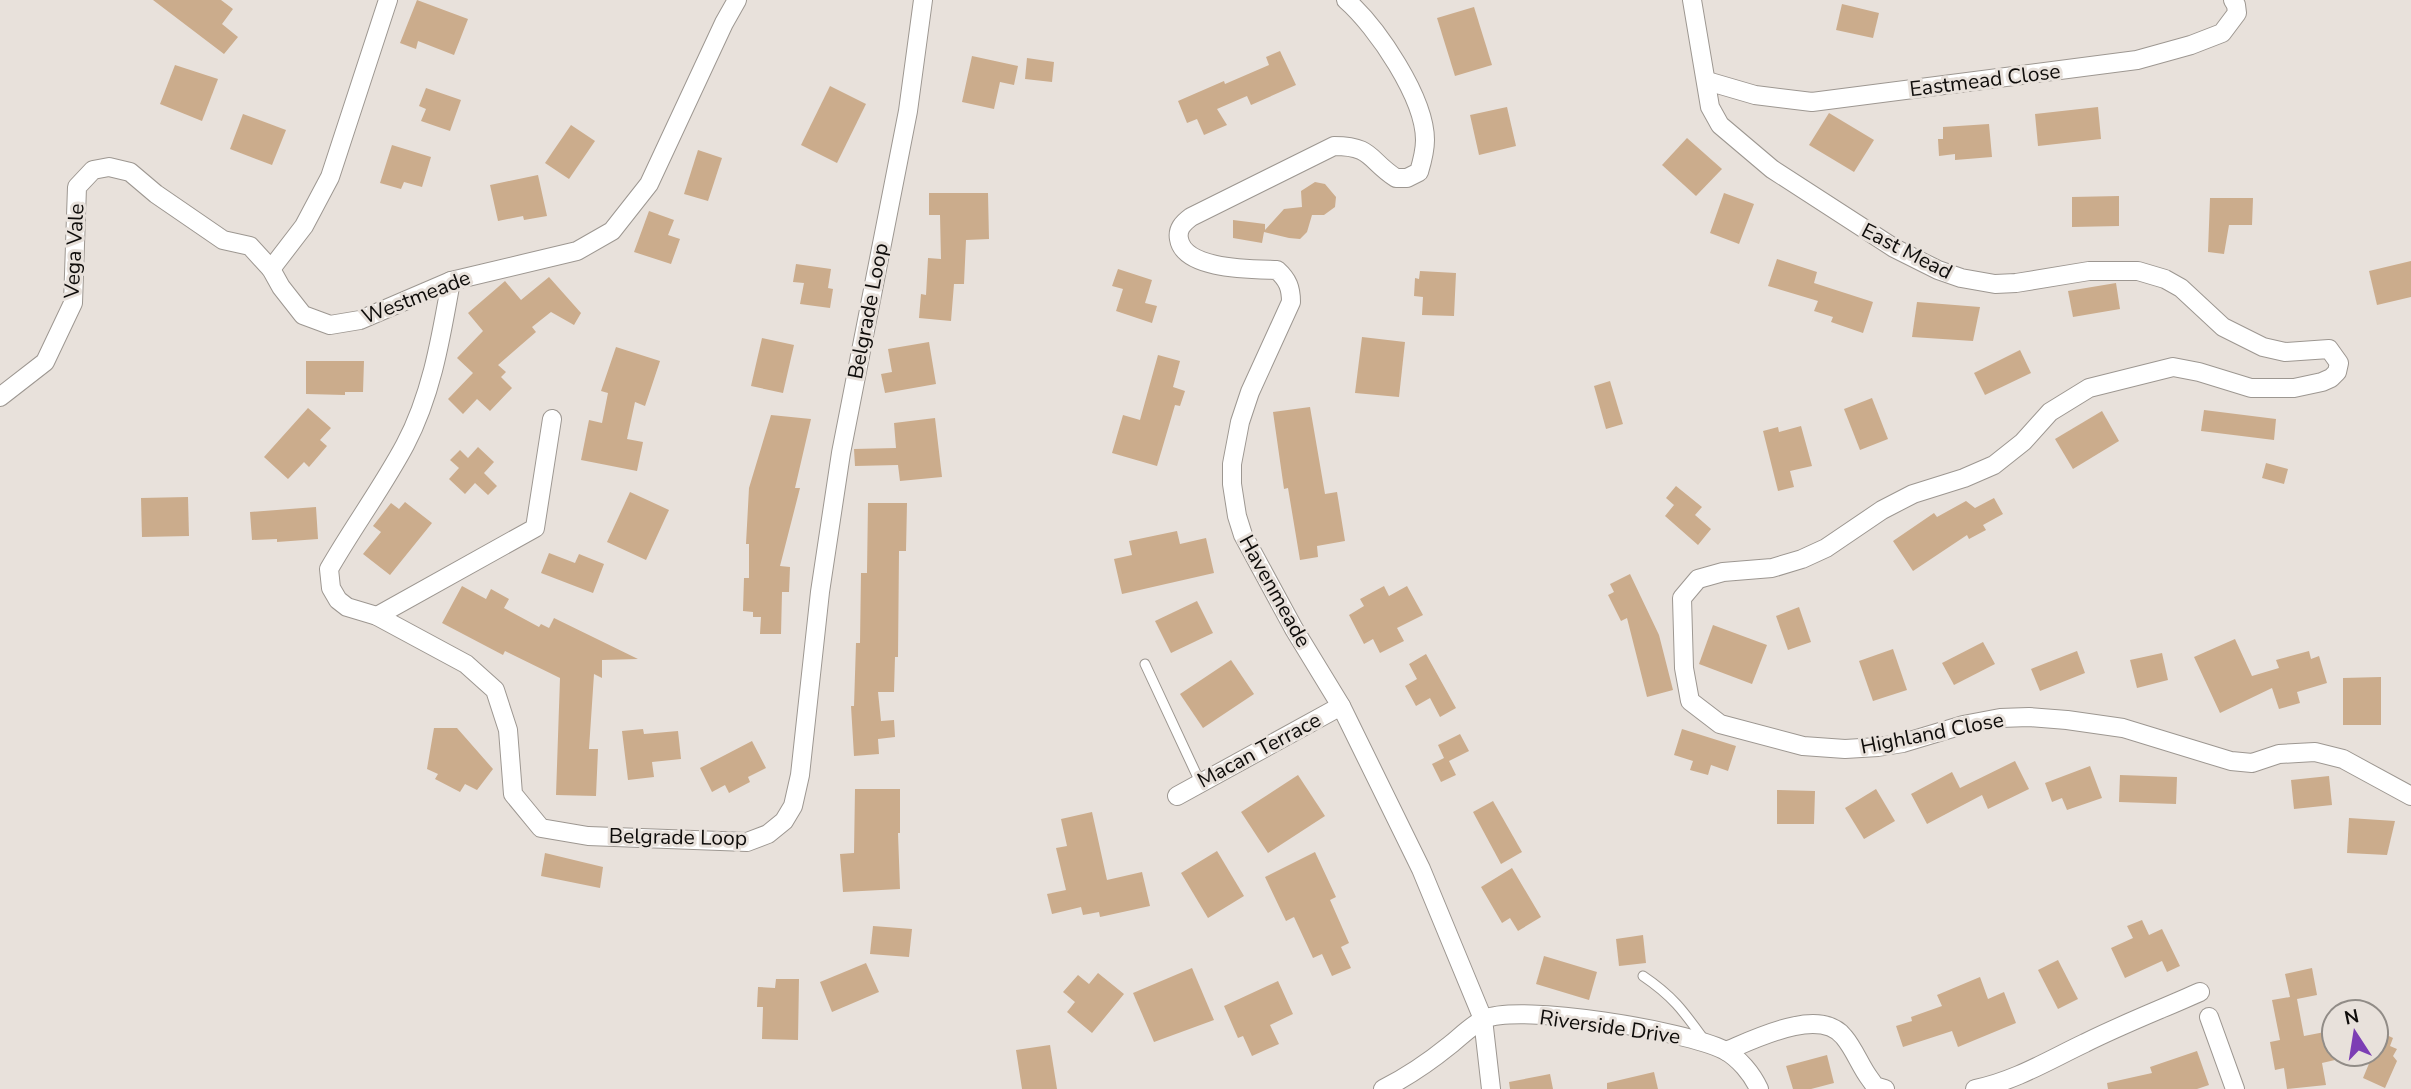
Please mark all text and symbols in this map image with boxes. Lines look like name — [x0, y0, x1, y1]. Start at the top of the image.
street label: Eastmead Close — [1908, 57, 2062, 103]
street label: Vega Vale — [57, 203, 90, 300]
street label: East Mead — [1857, 216, 1957, 286]
street label: Belgrade Loop — [841, 241, 895, 381]
street label: Westmeade — [358, 263, 474, 331]
street label: Havenmeade — [1233, 530, 1317, 652]
street label: Highland Close — [1858, 705, 2006, 761]
street label: Macan Terrace — [1192, 706, 1326, 794]
street label: Belgrade Loop — [609, 822, 747, 852]
north arrow — [2320, 998, 2390, 1068]
street label: Riverside Drive — [1538, 1003, 1682, 1051]
text: N — [2342, 1003, 2361, 1032]

